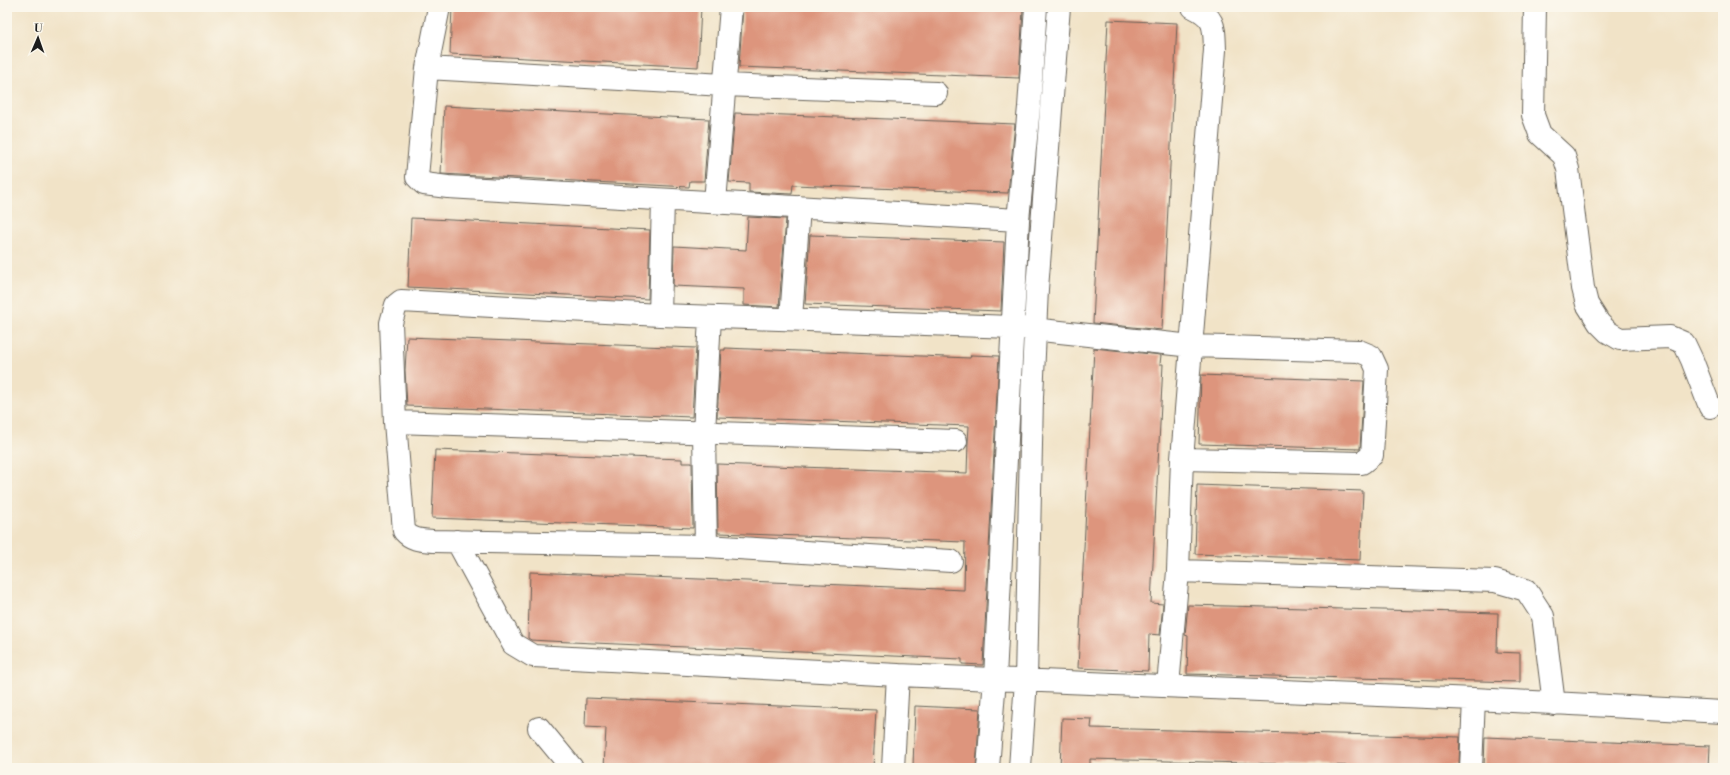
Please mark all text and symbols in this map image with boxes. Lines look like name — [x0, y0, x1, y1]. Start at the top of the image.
north arrow — [18, 18, 58, 58]
text: U — [34, 22, 43, 36]

